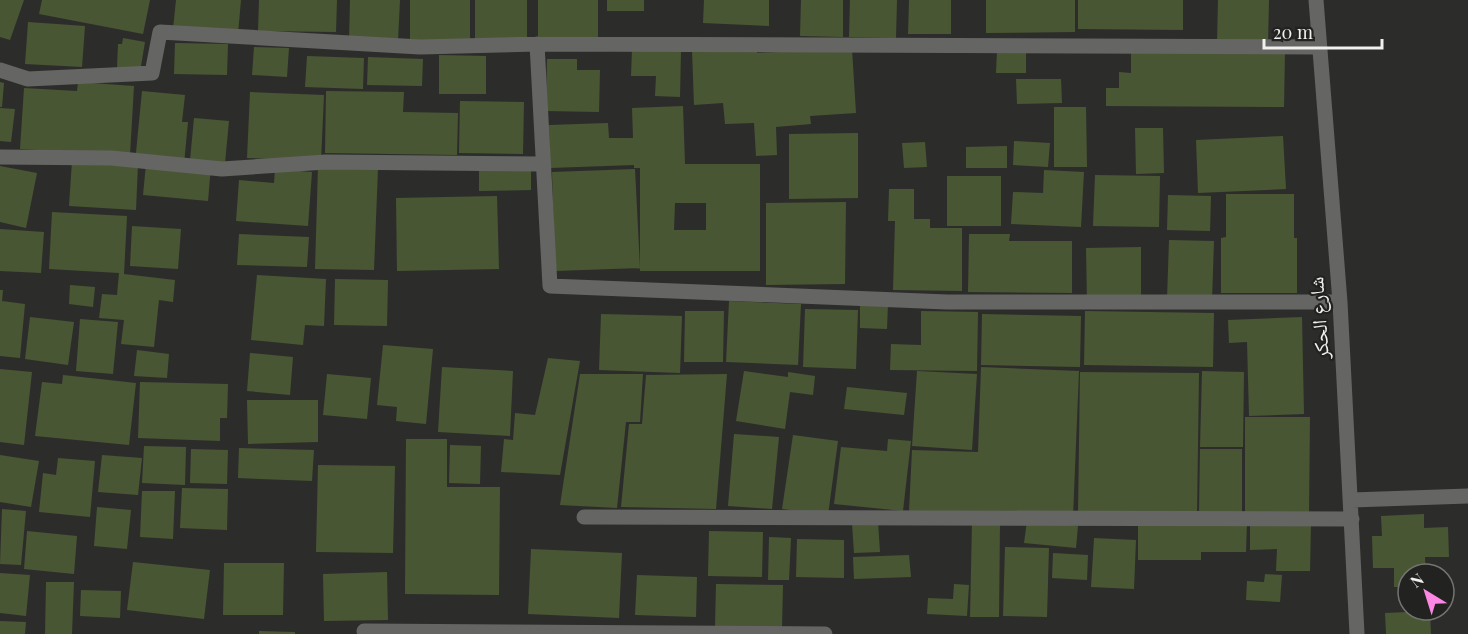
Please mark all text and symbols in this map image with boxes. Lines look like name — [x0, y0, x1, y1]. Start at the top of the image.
scale bar — [1264, 12, 1382, 50]
text: 20 m — [1273, 20, 1313, 44]
street label: شارع الحكر — [1301, 276, 1335, 361]
north arrow — [1396, 562, 1456, 622]
text: N — [1405, 568, 1428, 592]

